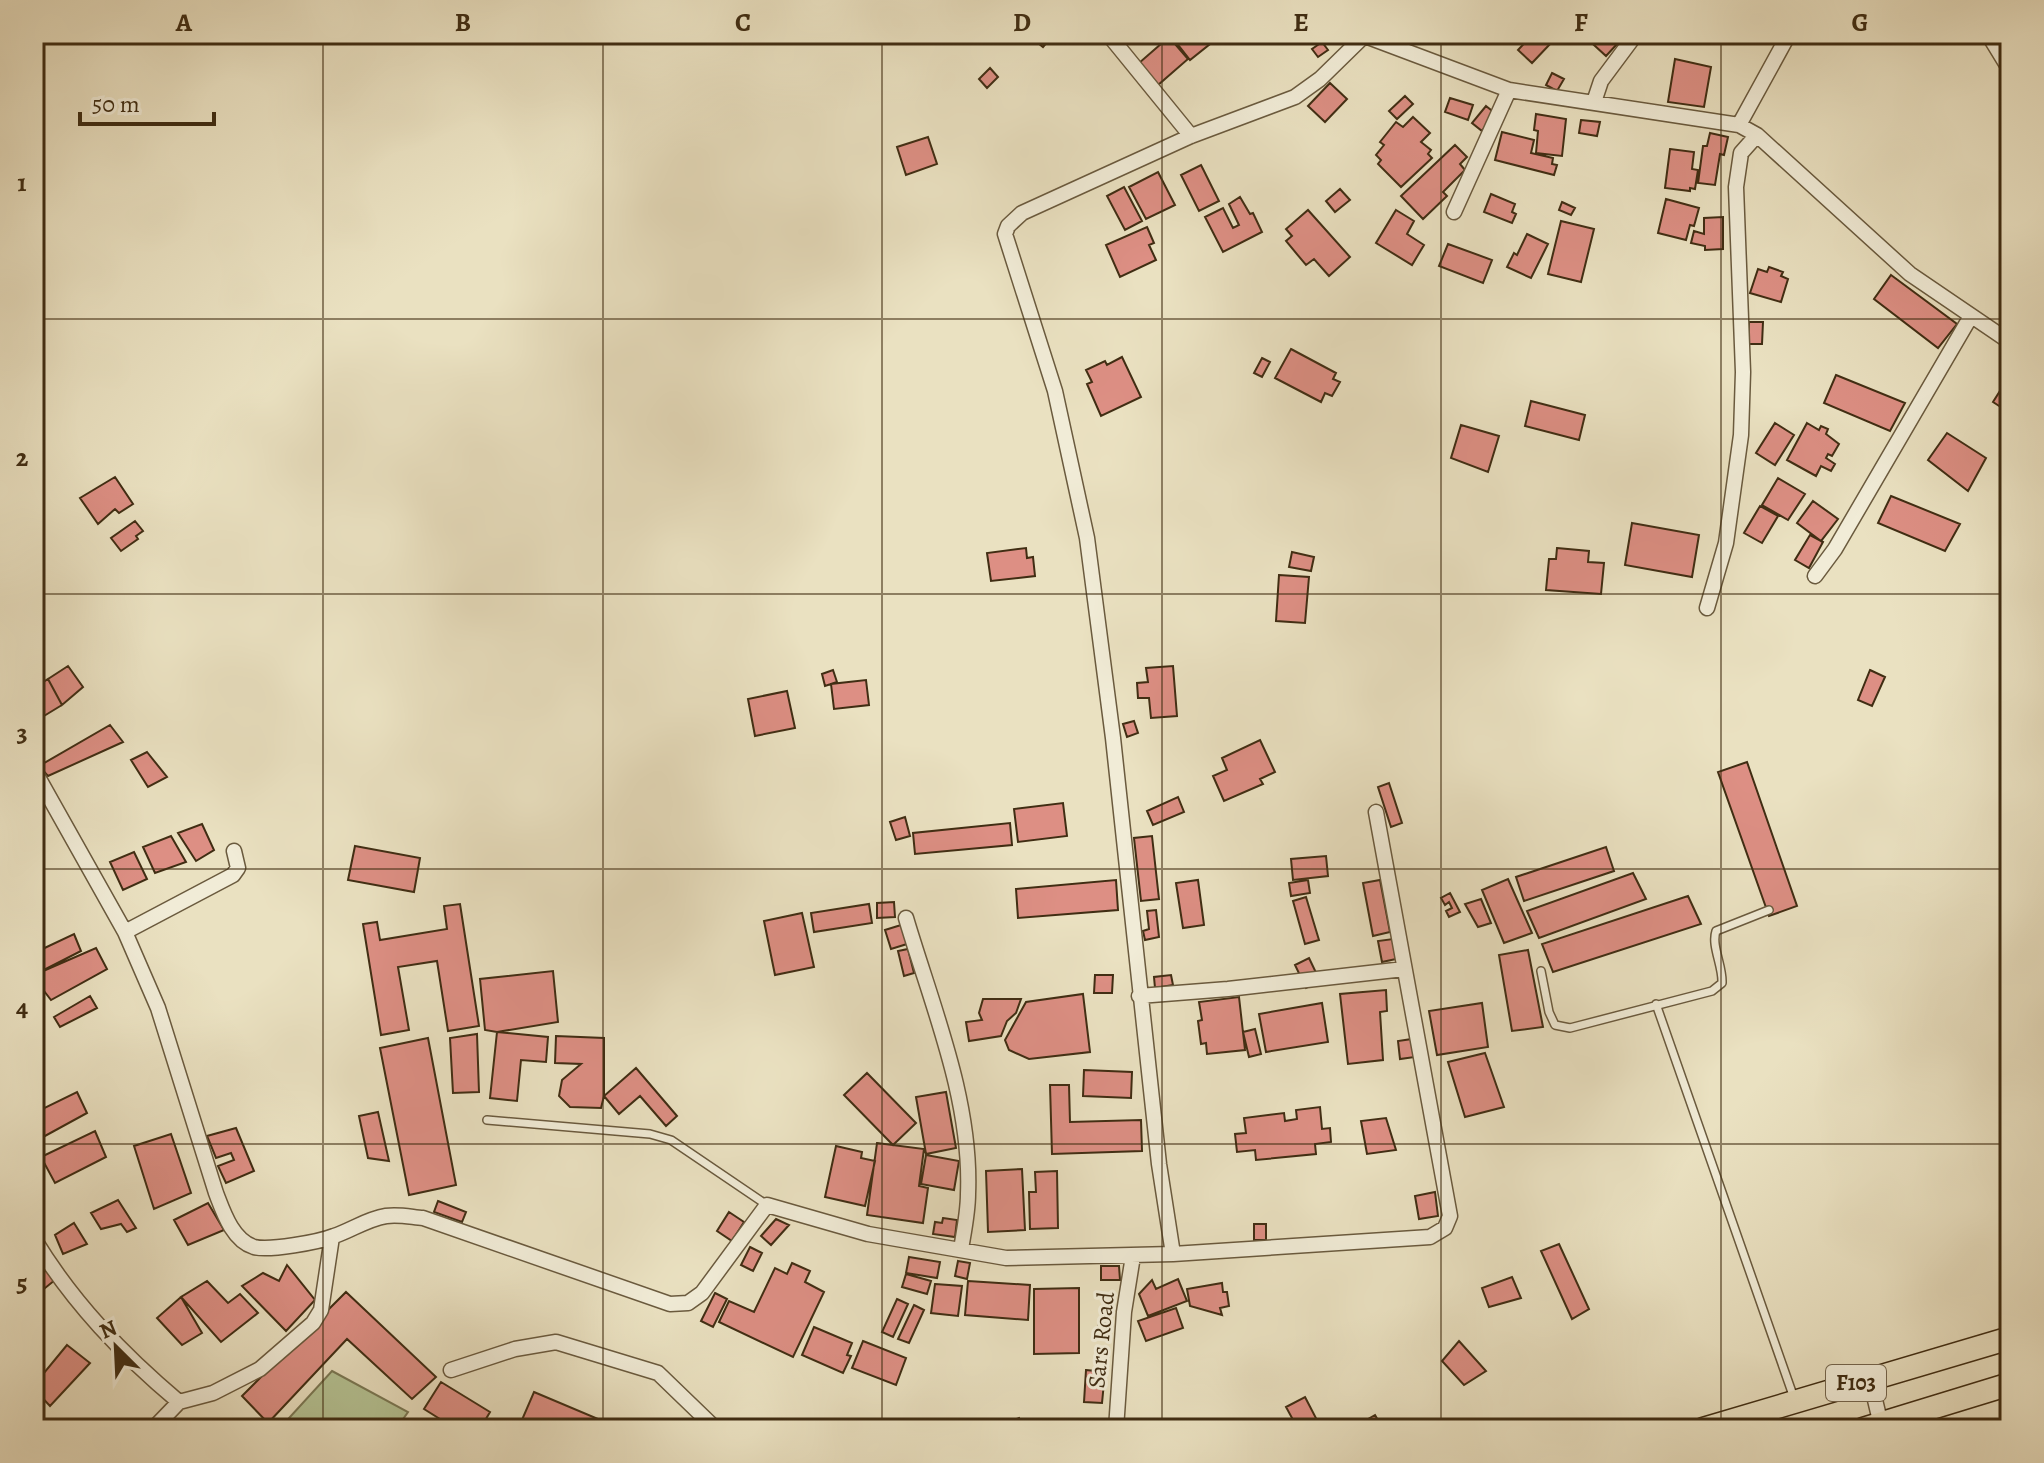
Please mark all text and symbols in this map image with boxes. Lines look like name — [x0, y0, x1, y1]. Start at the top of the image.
text: A — [175, 5, 193, 40]
text: B — [455, 5, 471, 40]
text: C — [735, 5, 751, 40]
text: D — [1013, 5, 1031, 40]
text: E — [1293, 5, 1309, 40]
text: F — [1574, 5, 1588, 40]
text: G — [1851, 5, 1869, 40]
scale bar — [80, 76, 214, 126]
text: 50 m — [92, 88, 140, 120]
text: 1 — [17, 165, 27, 200]
text: 2 — [16, 440, 29, 475]
text: 3 — [16, 715, 28, 750]
text: 4 — [16, 990, 28, 1025]
text: 5 — [16, 1265, 28, 1300]
street label: Sars Road — [1080, 1290, 1122, 1390]
north arrow — [76, 1307, 156, 1387]
text: N — [95, 1313, 122, 1347]
road number: F103 — [1826, 1365, 1886, 1401]

